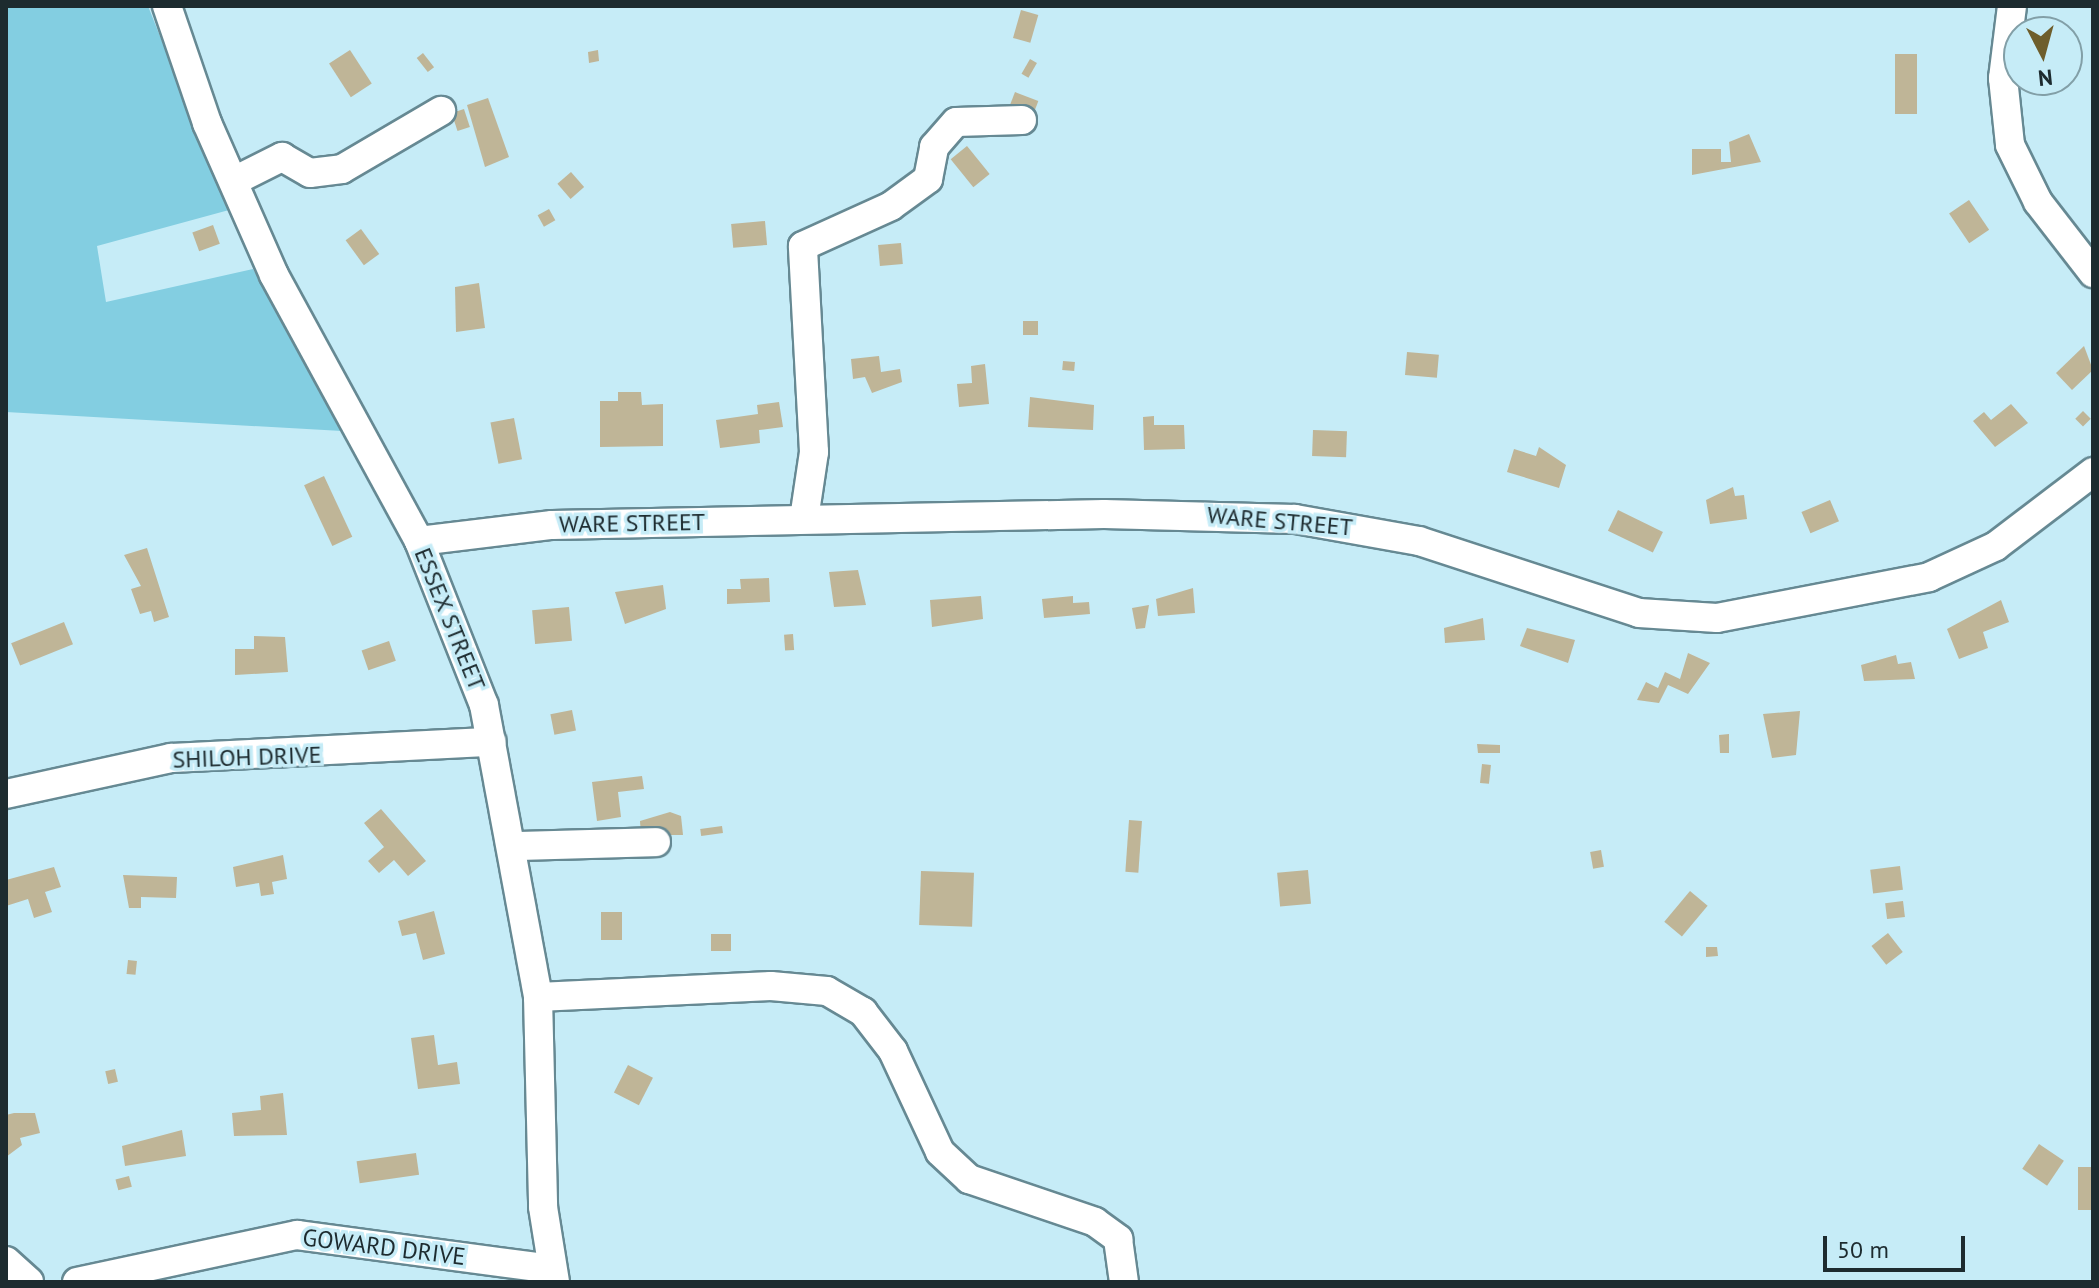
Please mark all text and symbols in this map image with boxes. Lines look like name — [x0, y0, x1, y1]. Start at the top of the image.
north arrow — [2003, 16, 2083, 96]
text: N — [2037, 63, 2054, 93]
street label: WARE STREET — [1206, 500, 1354, 542]
street label: WARE STREET — [559, 507, 705, 539]
street label: ESSEX STREET — [408, 543, 492, 695]
street label: SHILOH DRIVE — [172, 740, 322, 774]
scale bar — [1827, 1220, 1969, 1270]
street label: GOWARD DRIVE — [301, 1223, 467, 1271]
text: 50 m — [1837, 1234, 1889, 1265]

